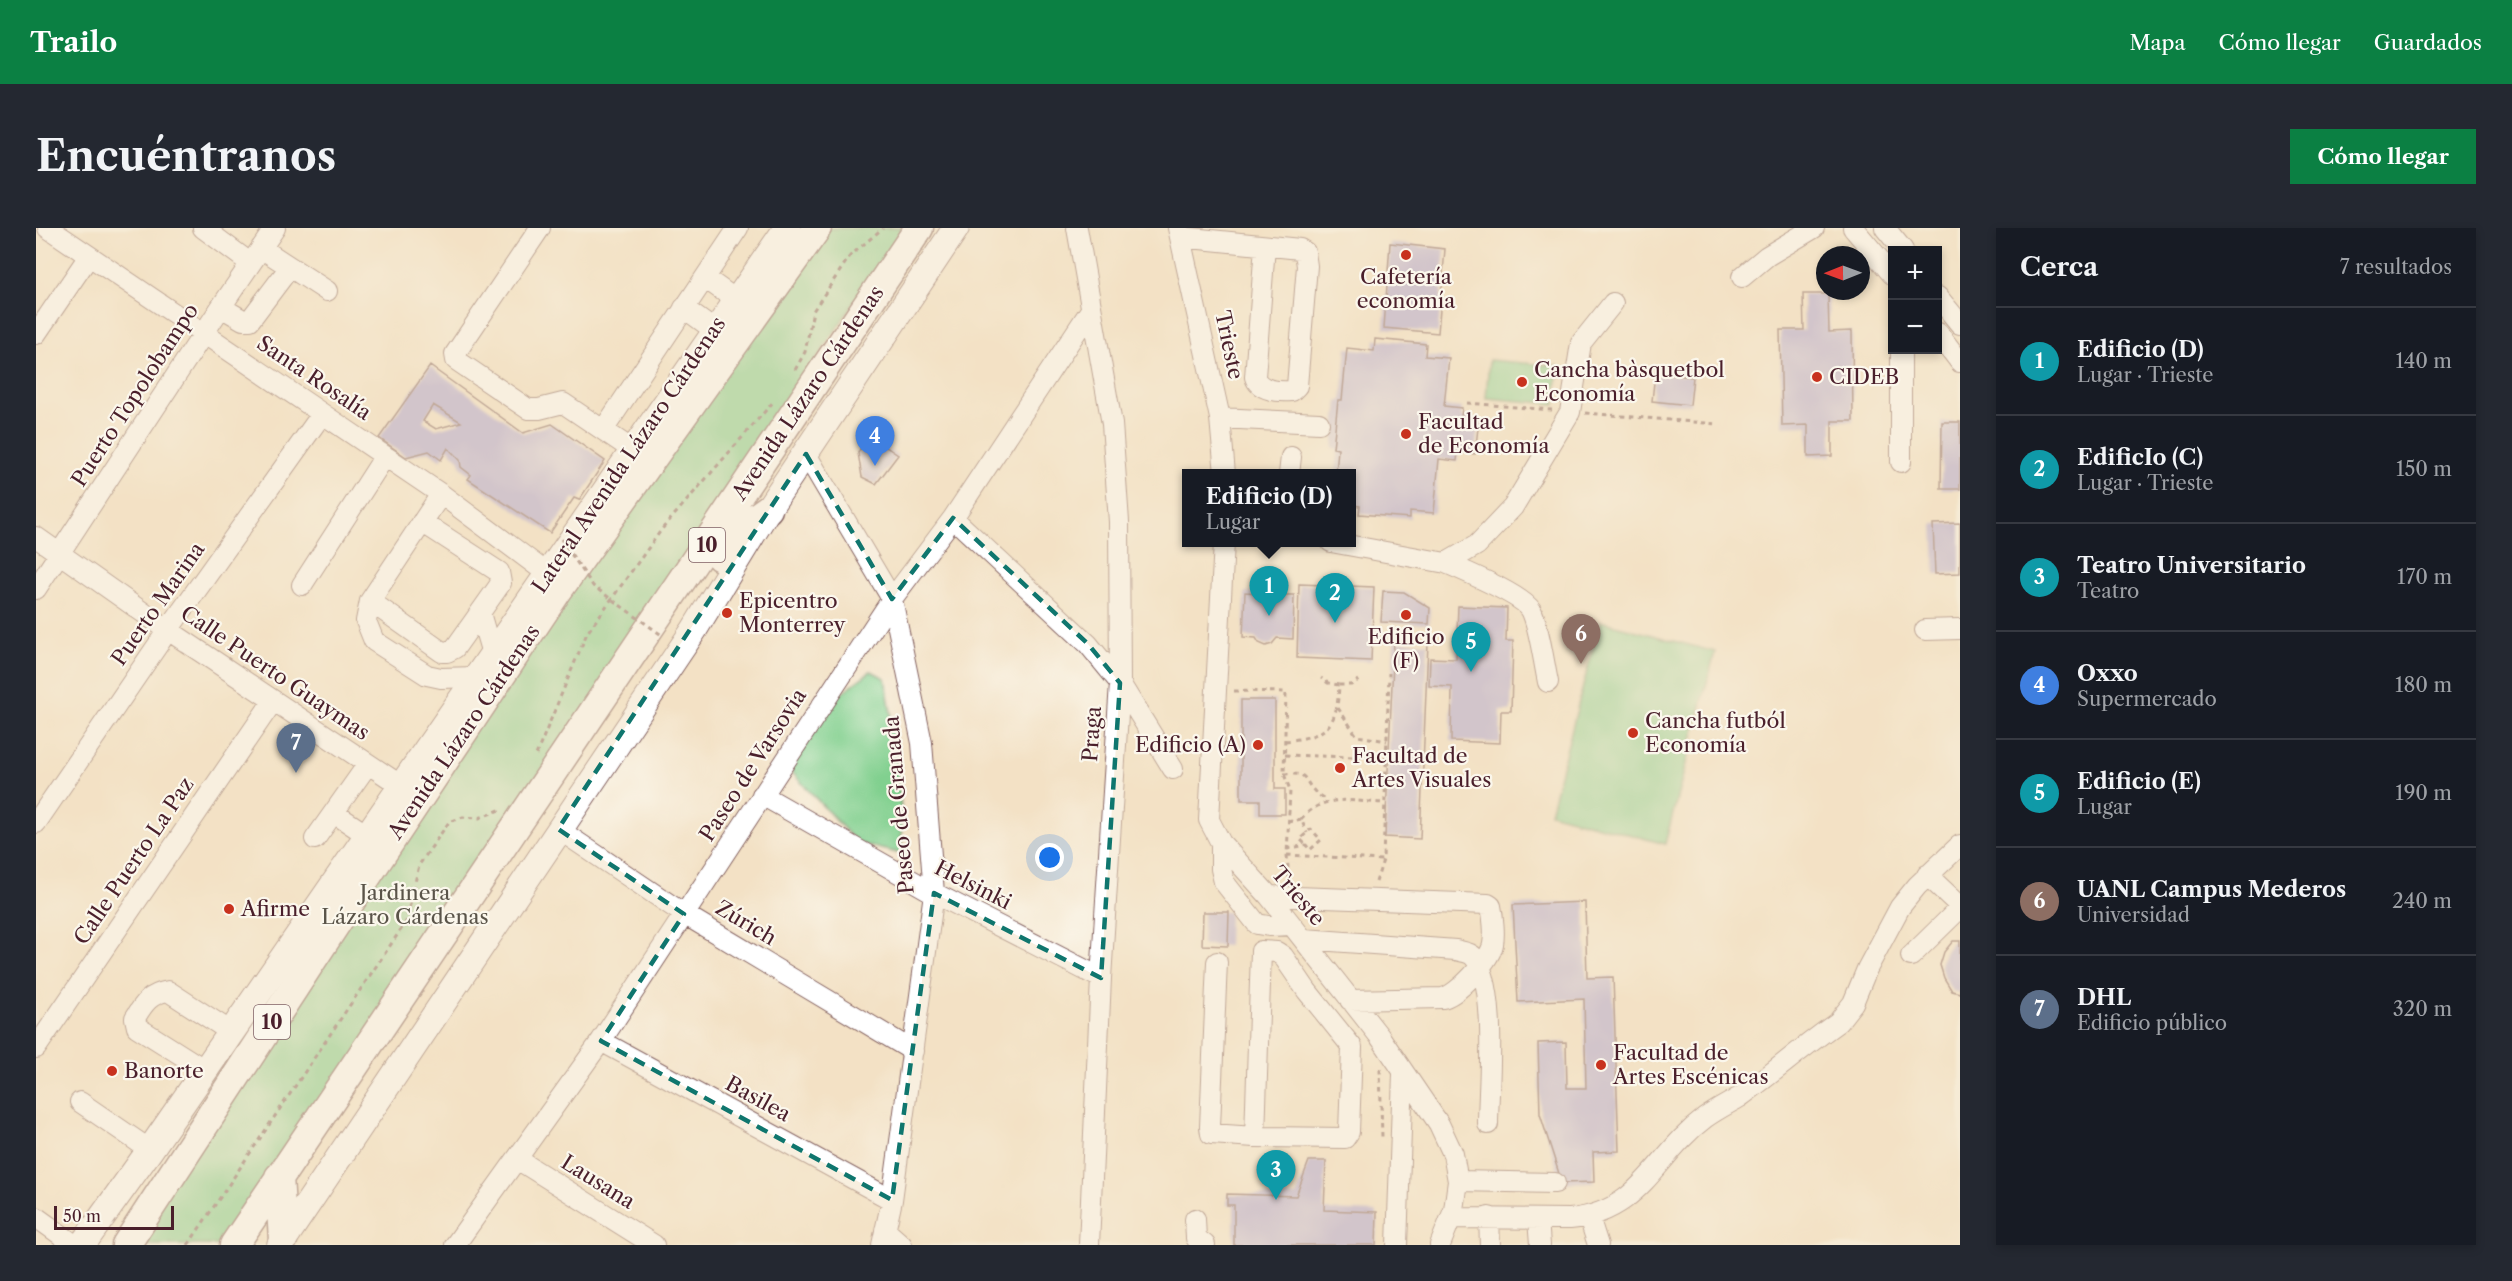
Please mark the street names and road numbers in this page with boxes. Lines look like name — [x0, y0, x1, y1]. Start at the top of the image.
street label: Avenida Lázaro Cárdenas — [726, 281, 889, 505]
street label: Puerto Topolobampo — [66, 298, 203, 491]
street label: Trieste — [1210, 308, 1249, 382]
street label: Lateral Avenida Lázaro Cárdenas — [527, 312, 731, 598]
street label: Santa Rosalía — [252, 330, 377, 426]
road number: 10 — [689, 528, 725, 562]
street label: Puerto Marina — [106, 536, 210, 670]
street label: Calle Puerto Guaymas — [176, 600, 374, 745]
street label: Avenida Lázaro Cárdenas — [382, 620, 545, 844]
street label: Paseo de Varsovia — [694, 683, 812, 846]
street label: Praga — [1077, 704, 1106, 763]
street label: Paseo de Granada — [878, 714, 919, 895]
street label: Calle Puerto La Paz — [68, 772, 199, 949]
street label: Helsinki — [931, 855, 1016, 914]
street label: Trieste — [1266, 861, 1330, 930]
street label: Zúrich — [712, 895, 781, 950]
road number: 10 — [254, 1005, 290, 1039]
street label: Basilea — [721, 1071, 796, 1127]
street label: Lausana — [557, 1149, 641, 1214]

